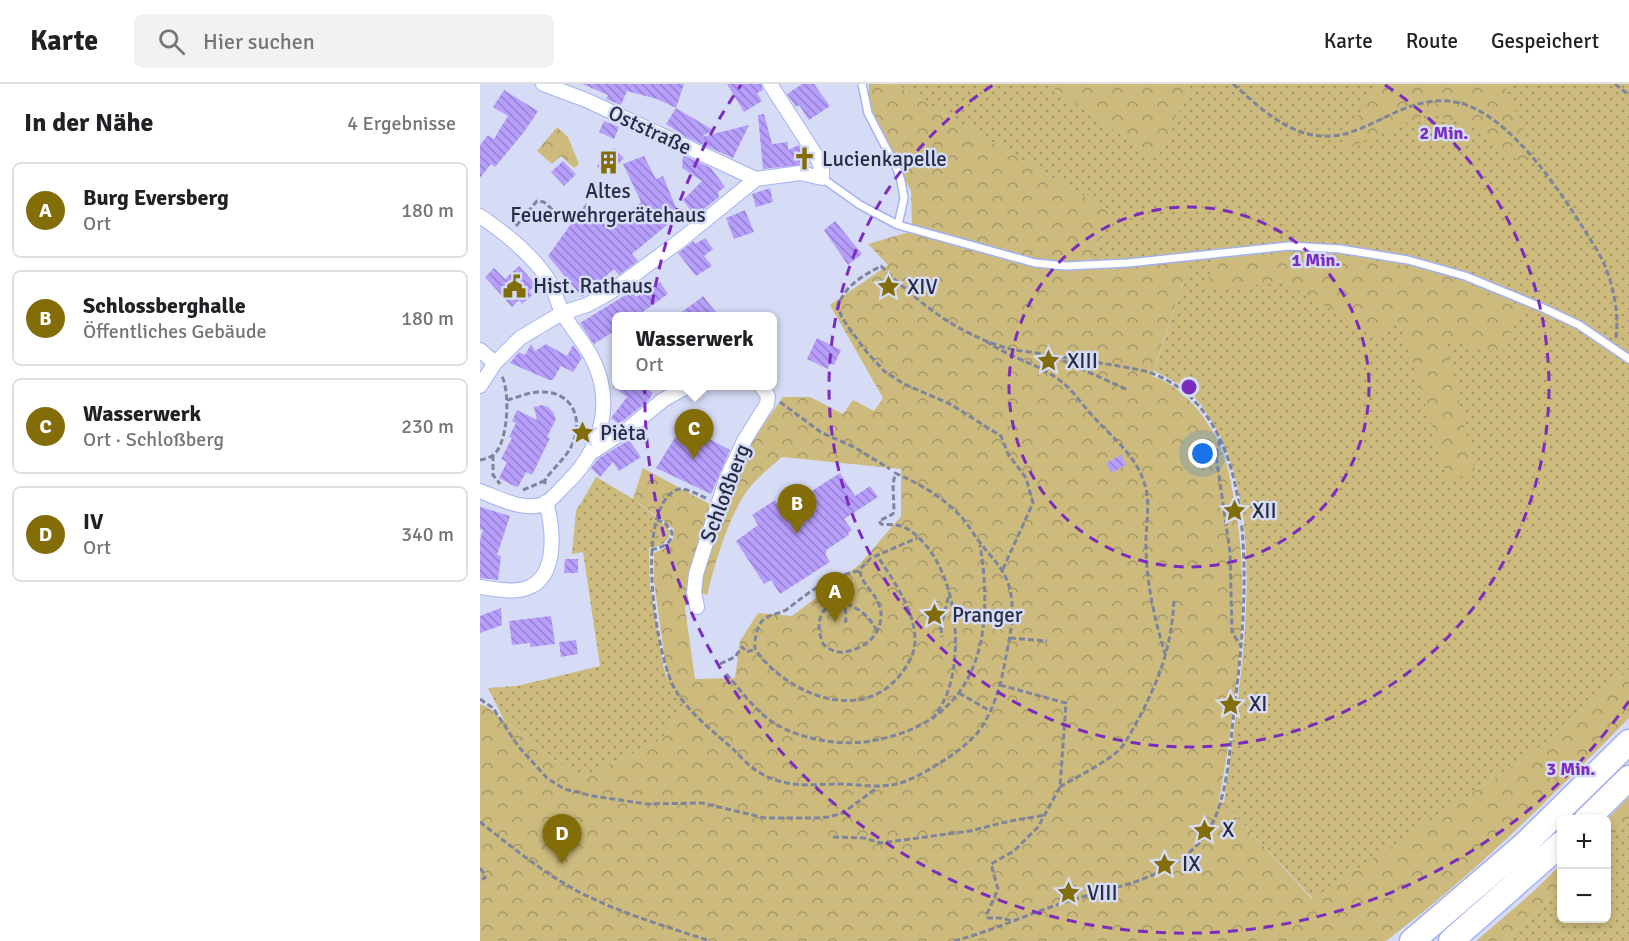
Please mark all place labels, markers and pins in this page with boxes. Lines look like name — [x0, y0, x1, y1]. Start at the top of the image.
church icon: Lucienkapelle — [791, 146, 817, 172]
place label: Lucienkapelle — [822, 146, 947, 172]
building icon: Altes Feuerwehrgerätehaus — [595, 150, 621, 176]
place label: Altes Feuerwehrgerätehaus — [510, 178, 706, 228]
public building icon: Hist. Rathaus — [502, 273, 528, 299]
place label: Hist. Rathaus — [533, 273, 653, 299]
place icon: XIV — [876, 274, 902, 300]
place label: XIV — [907, 274, 938, 300]
place icon: XIII — [1036, 348, 1062, 374]
place label: XIII — [1067, 348, 1098, 374]
centre of rings — [1179, 377, 1199, 397]
pin: C — [674, 410, 714, 459]
place icon: Pièta — [569, 420, 595, 446]
place label: Pièta — [600, 420, 646, 446]
pin: B — [778, 484, 816, 534]
place icon: XII — [1221, 498, 1247, 524]
place label: XII — [1252, 498, 1277, 524]
pin: A — [816, 572, 854, 622]
place icon: Pranger — [921, 602, 947, 628]
place label: Pranger — [952, 602, 1023, 628]
place icon: XI — [1218, 691, 1244, 717]
place label: XI — [1249, 691, 1268, 717]
pin: D — [542, 814, 581, 864]
place icon: X — [1191, 817, 1217, 843]
place label: X — [1222, 817, 1234, 843]
place icon: IX — [1151, 851, 1177, 877]
place label: IX — [1182, 851, 1201, 877]
place icon: VIII — [1056, 880, 1082, 906]
place label: VIII — [1087, 880, 1118, 906]

